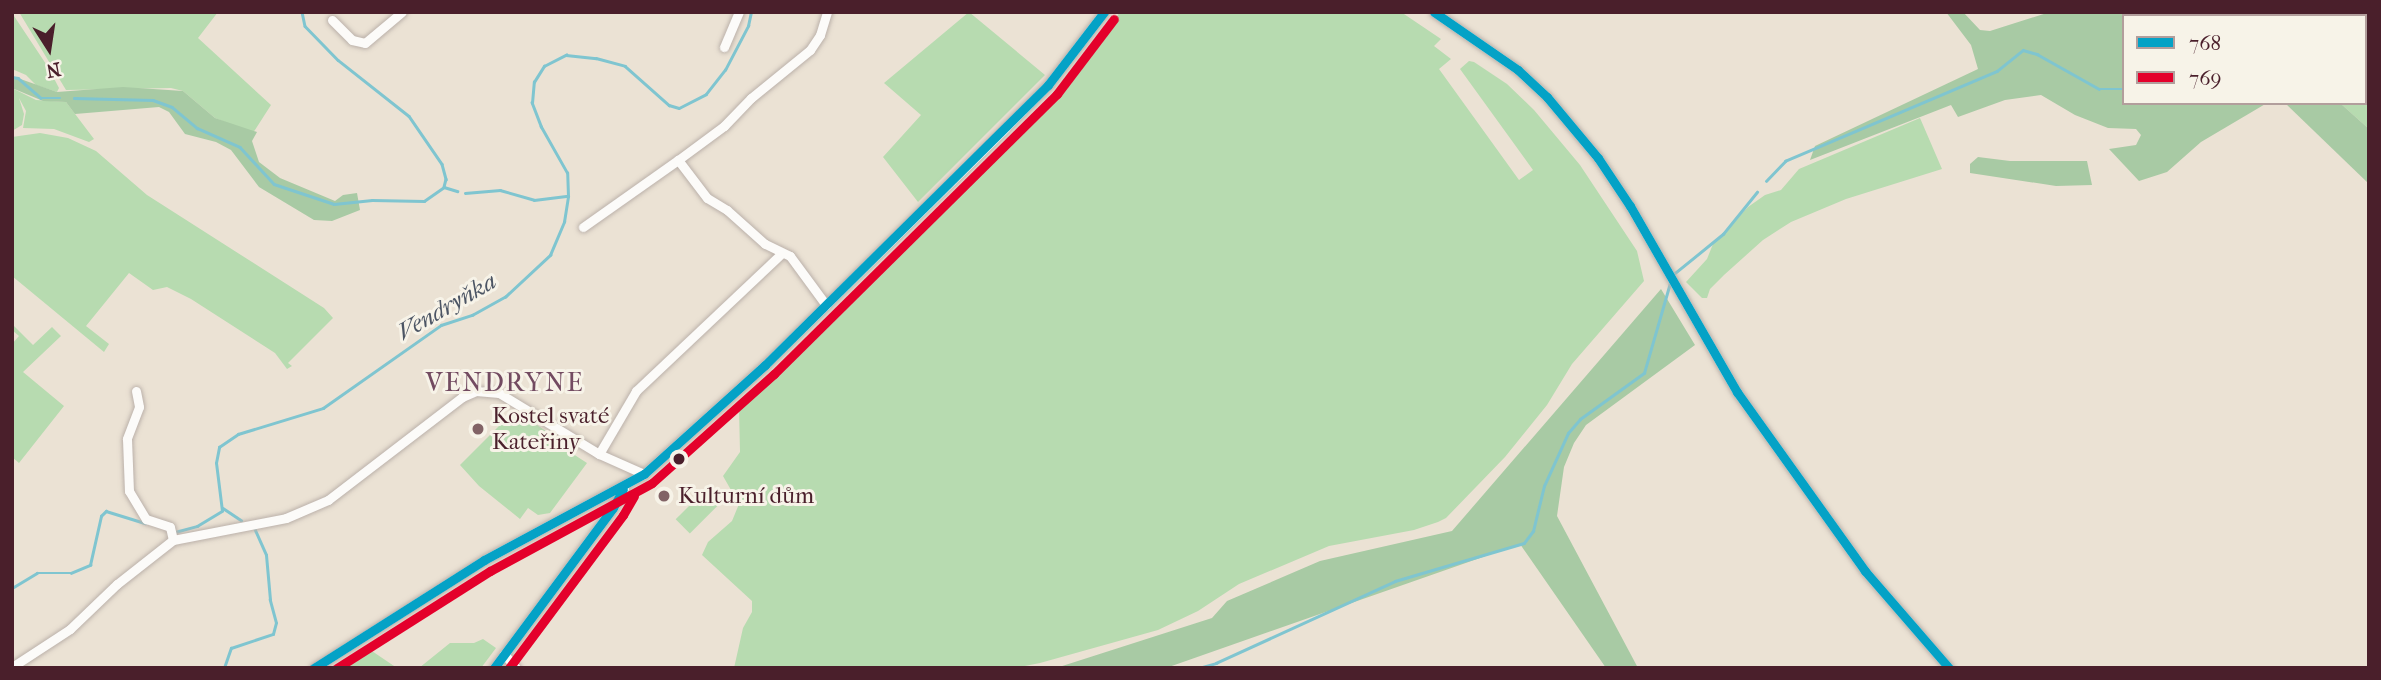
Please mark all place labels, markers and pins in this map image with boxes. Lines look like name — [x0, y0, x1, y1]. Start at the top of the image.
place label: Kostel svaté Kateřiny — [492, 402, 609, 456]
marker: Kostel svaté Kateřiny — [470, 421, 486, 437]
unlabelled marker — [672, 452, 686, 466]
place label: Kulturní dům — [678, 482, 814, 510]
marker: Kulturní dům — [656, 488, 672, 504]

